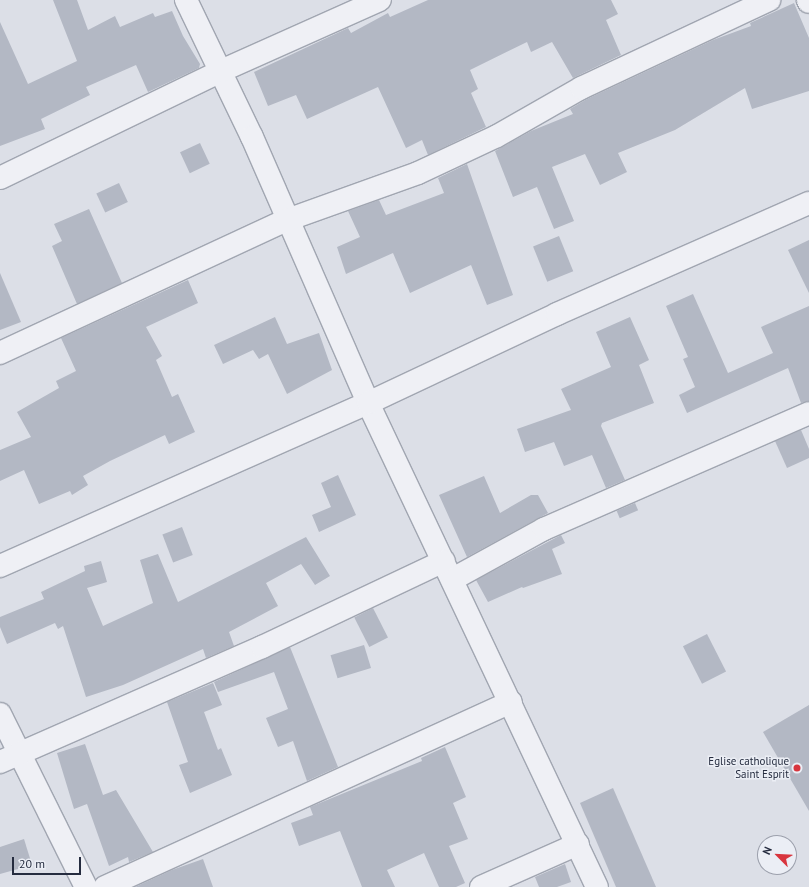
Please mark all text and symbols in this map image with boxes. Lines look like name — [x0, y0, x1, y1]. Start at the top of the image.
place label: Eglise catholique Saint Esprit — [708, 755, 789, 781]
marker: Eglise catholique Saint Esprit — [792, 763, 802, 773]
north arrow — [757, 835, 797, 875]
text: N — [759, 844, 775, 857]
scale bar — [14, 849, 83, 875]
text: 20 m — [19, 856, 45, 871]

